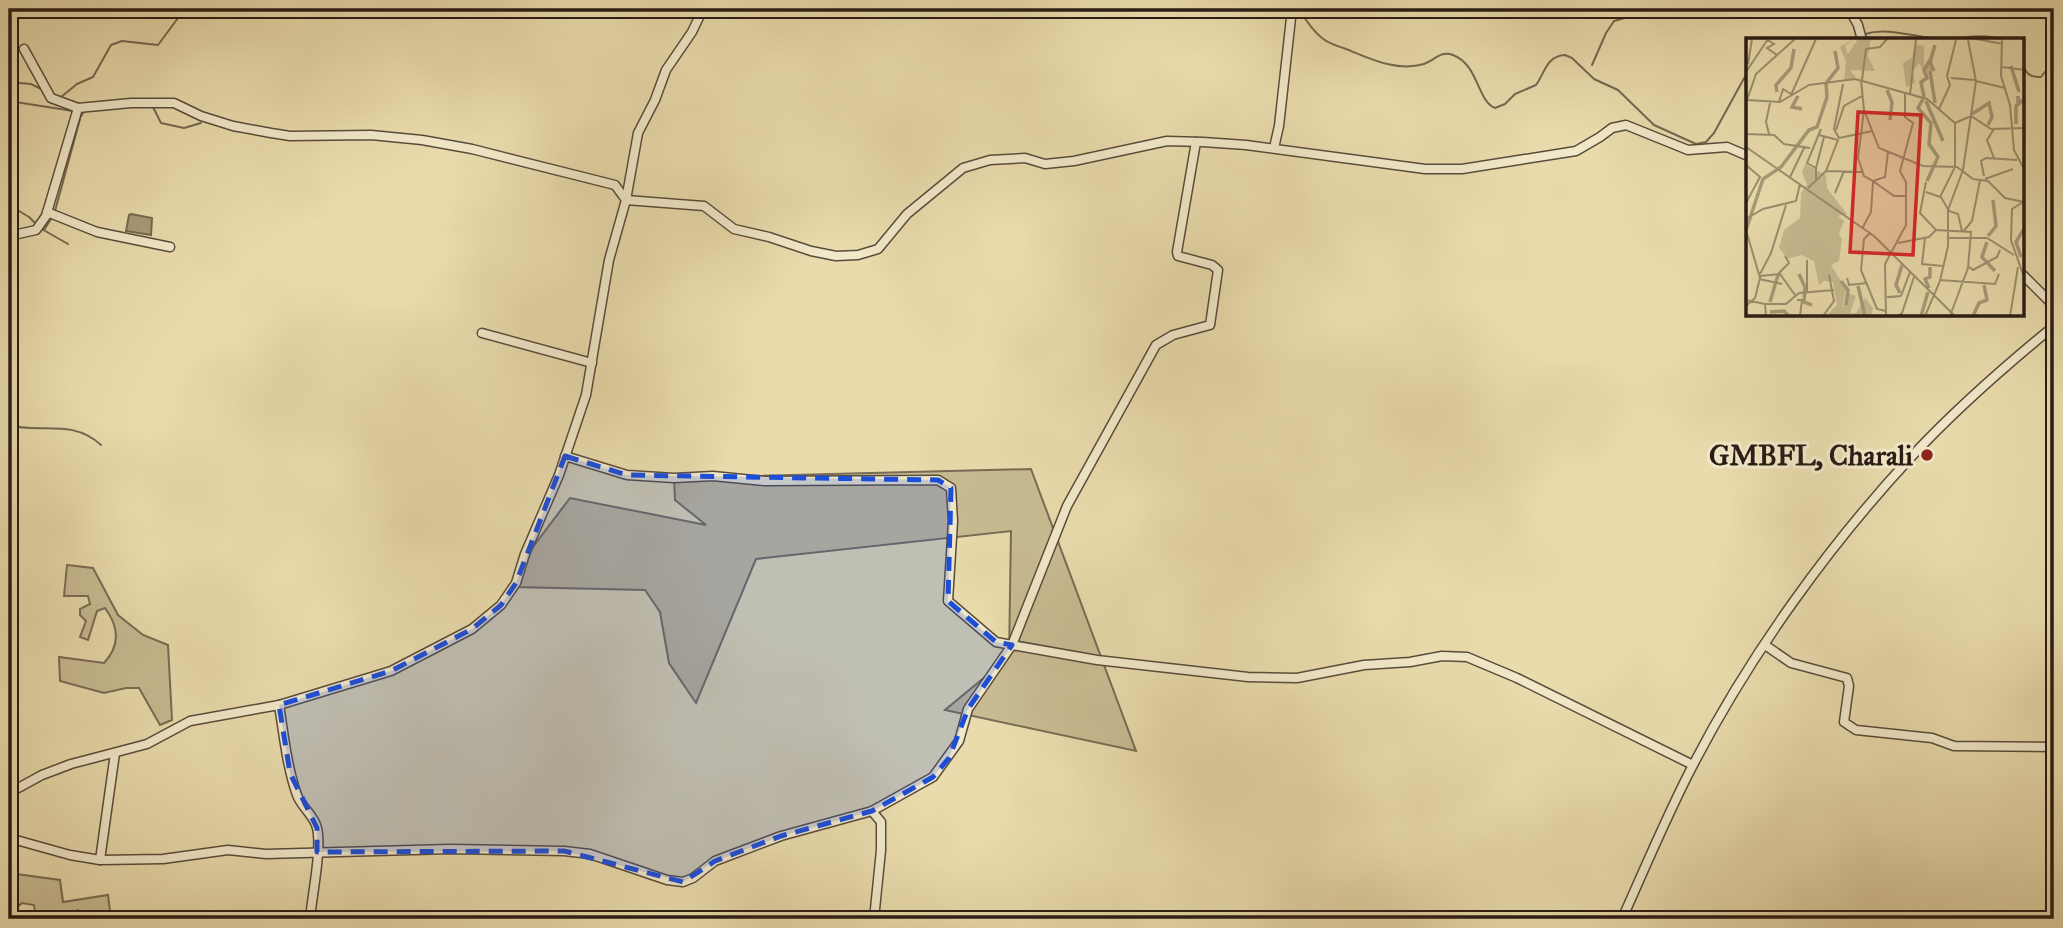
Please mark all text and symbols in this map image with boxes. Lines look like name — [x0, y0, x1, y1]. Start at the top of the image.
inset map — [1746, 38, 2024, 317]
place label: GMBFL, Charali — [1709, 438, 1913, 473]
marker: GMBFL, Charali — [1919, 447, 1935, 463]

